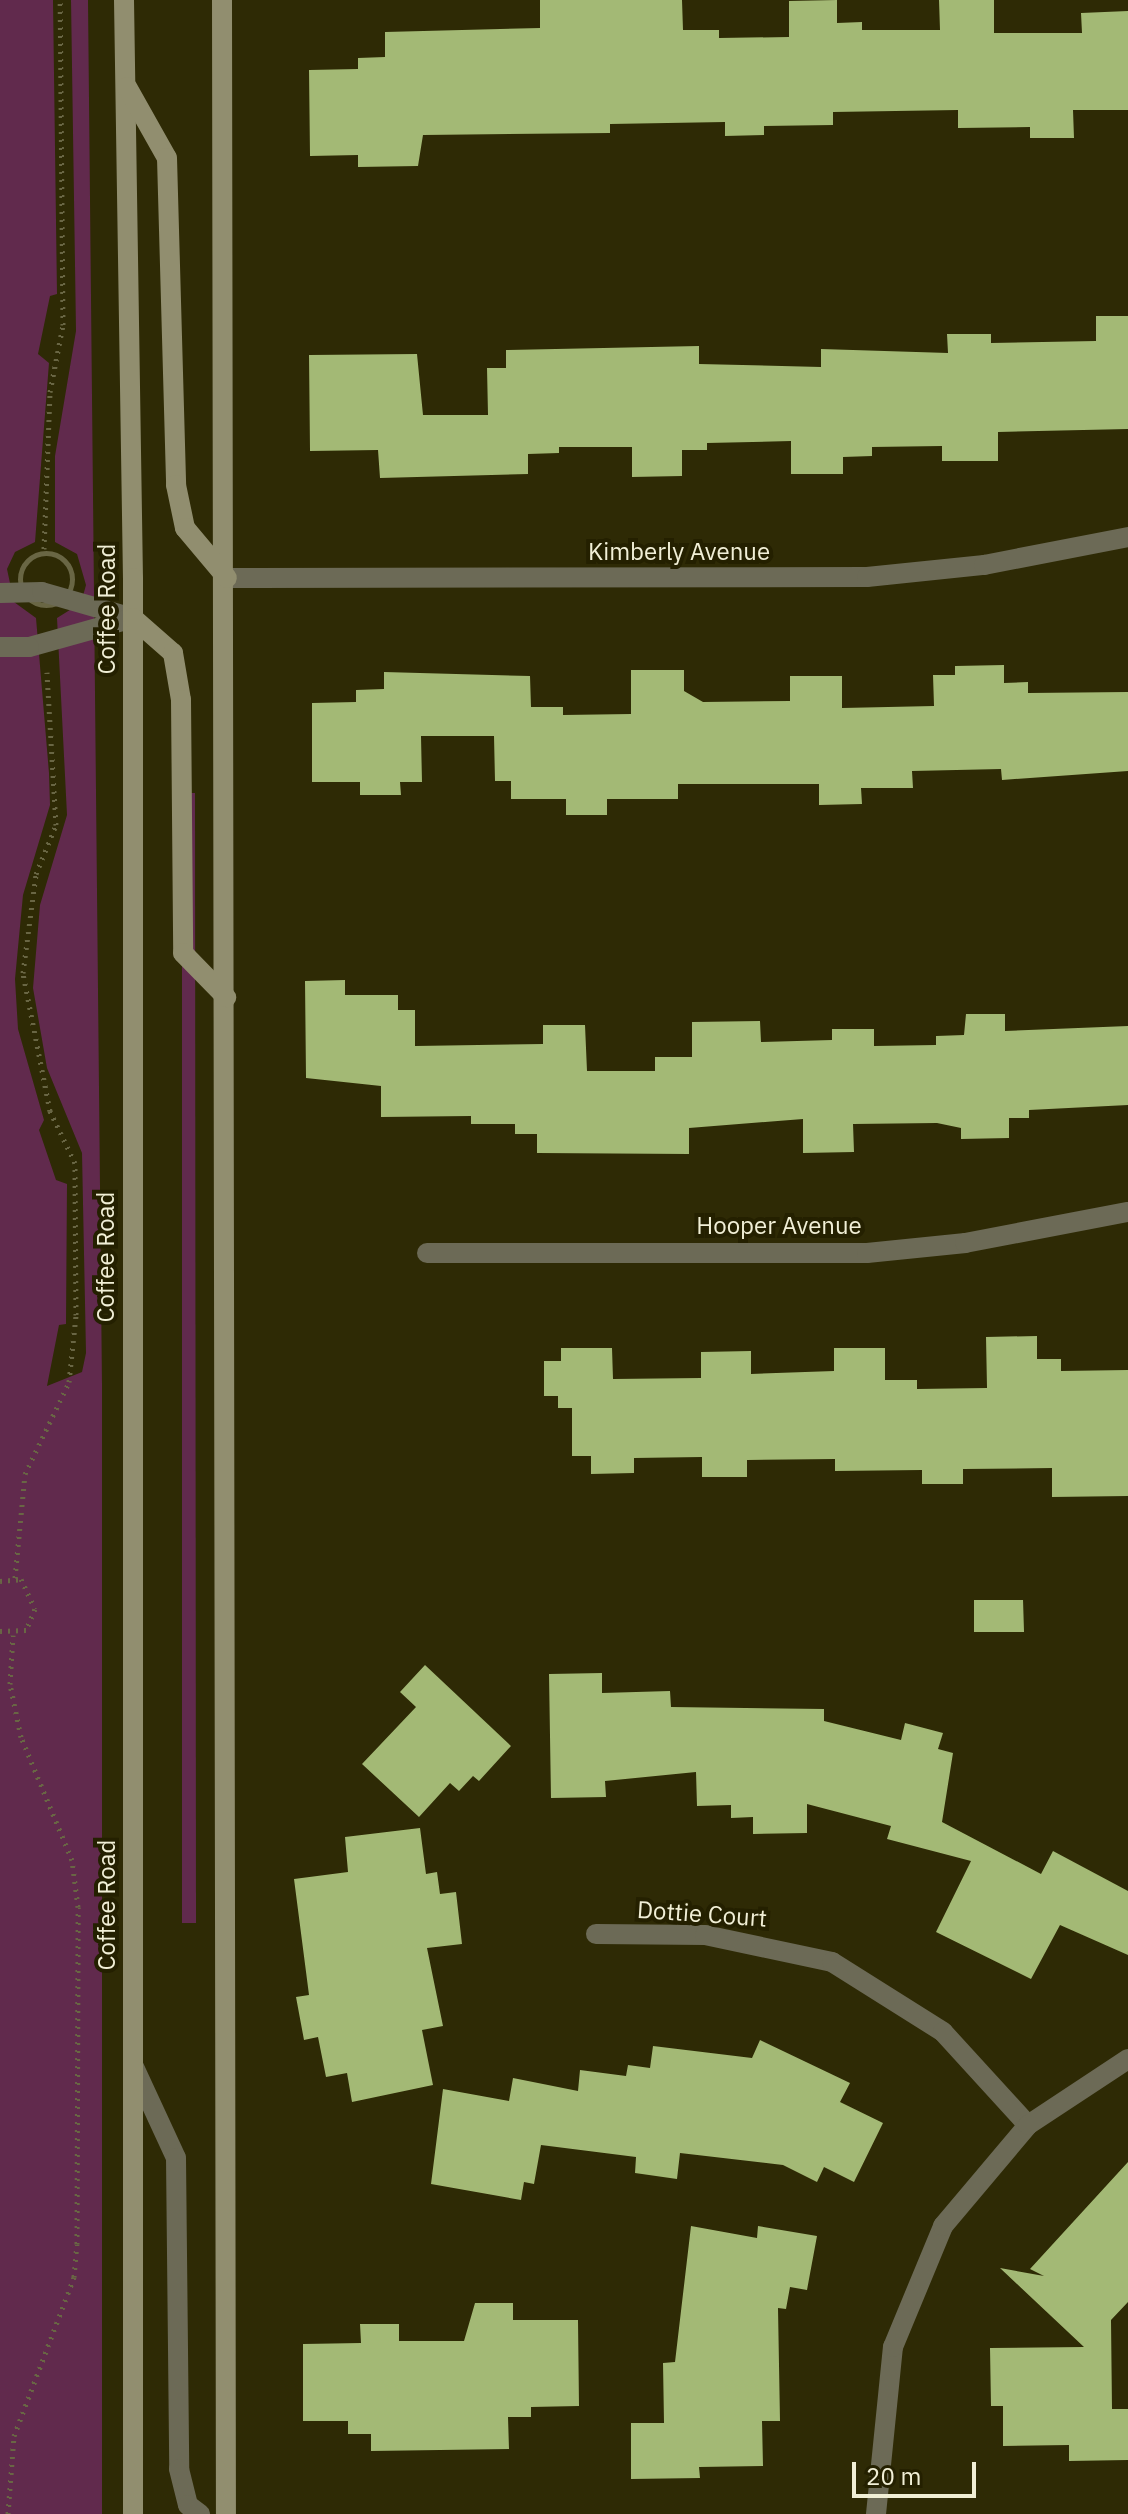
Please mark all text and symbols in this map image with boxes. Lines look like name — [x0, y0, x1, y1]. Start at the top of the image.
street label: Kimberly Avenue — [588, 538, 770, 566]
street label: Coffee Road — [93, 544, 121, 674]
street label: Coffee Road — [92, 1192, 120, 1322]
street label: Hooper Avenue — [696, 1212, 862, 1240]
street label: Coffee Road — [93, 1840, 121, 1970]
street label: Dottie Court — [636, 1895, 768, 1933]
scale bar — [856, 2446, 980, 2496]
text: 20 m — [866, 2460, 921, 2492]

